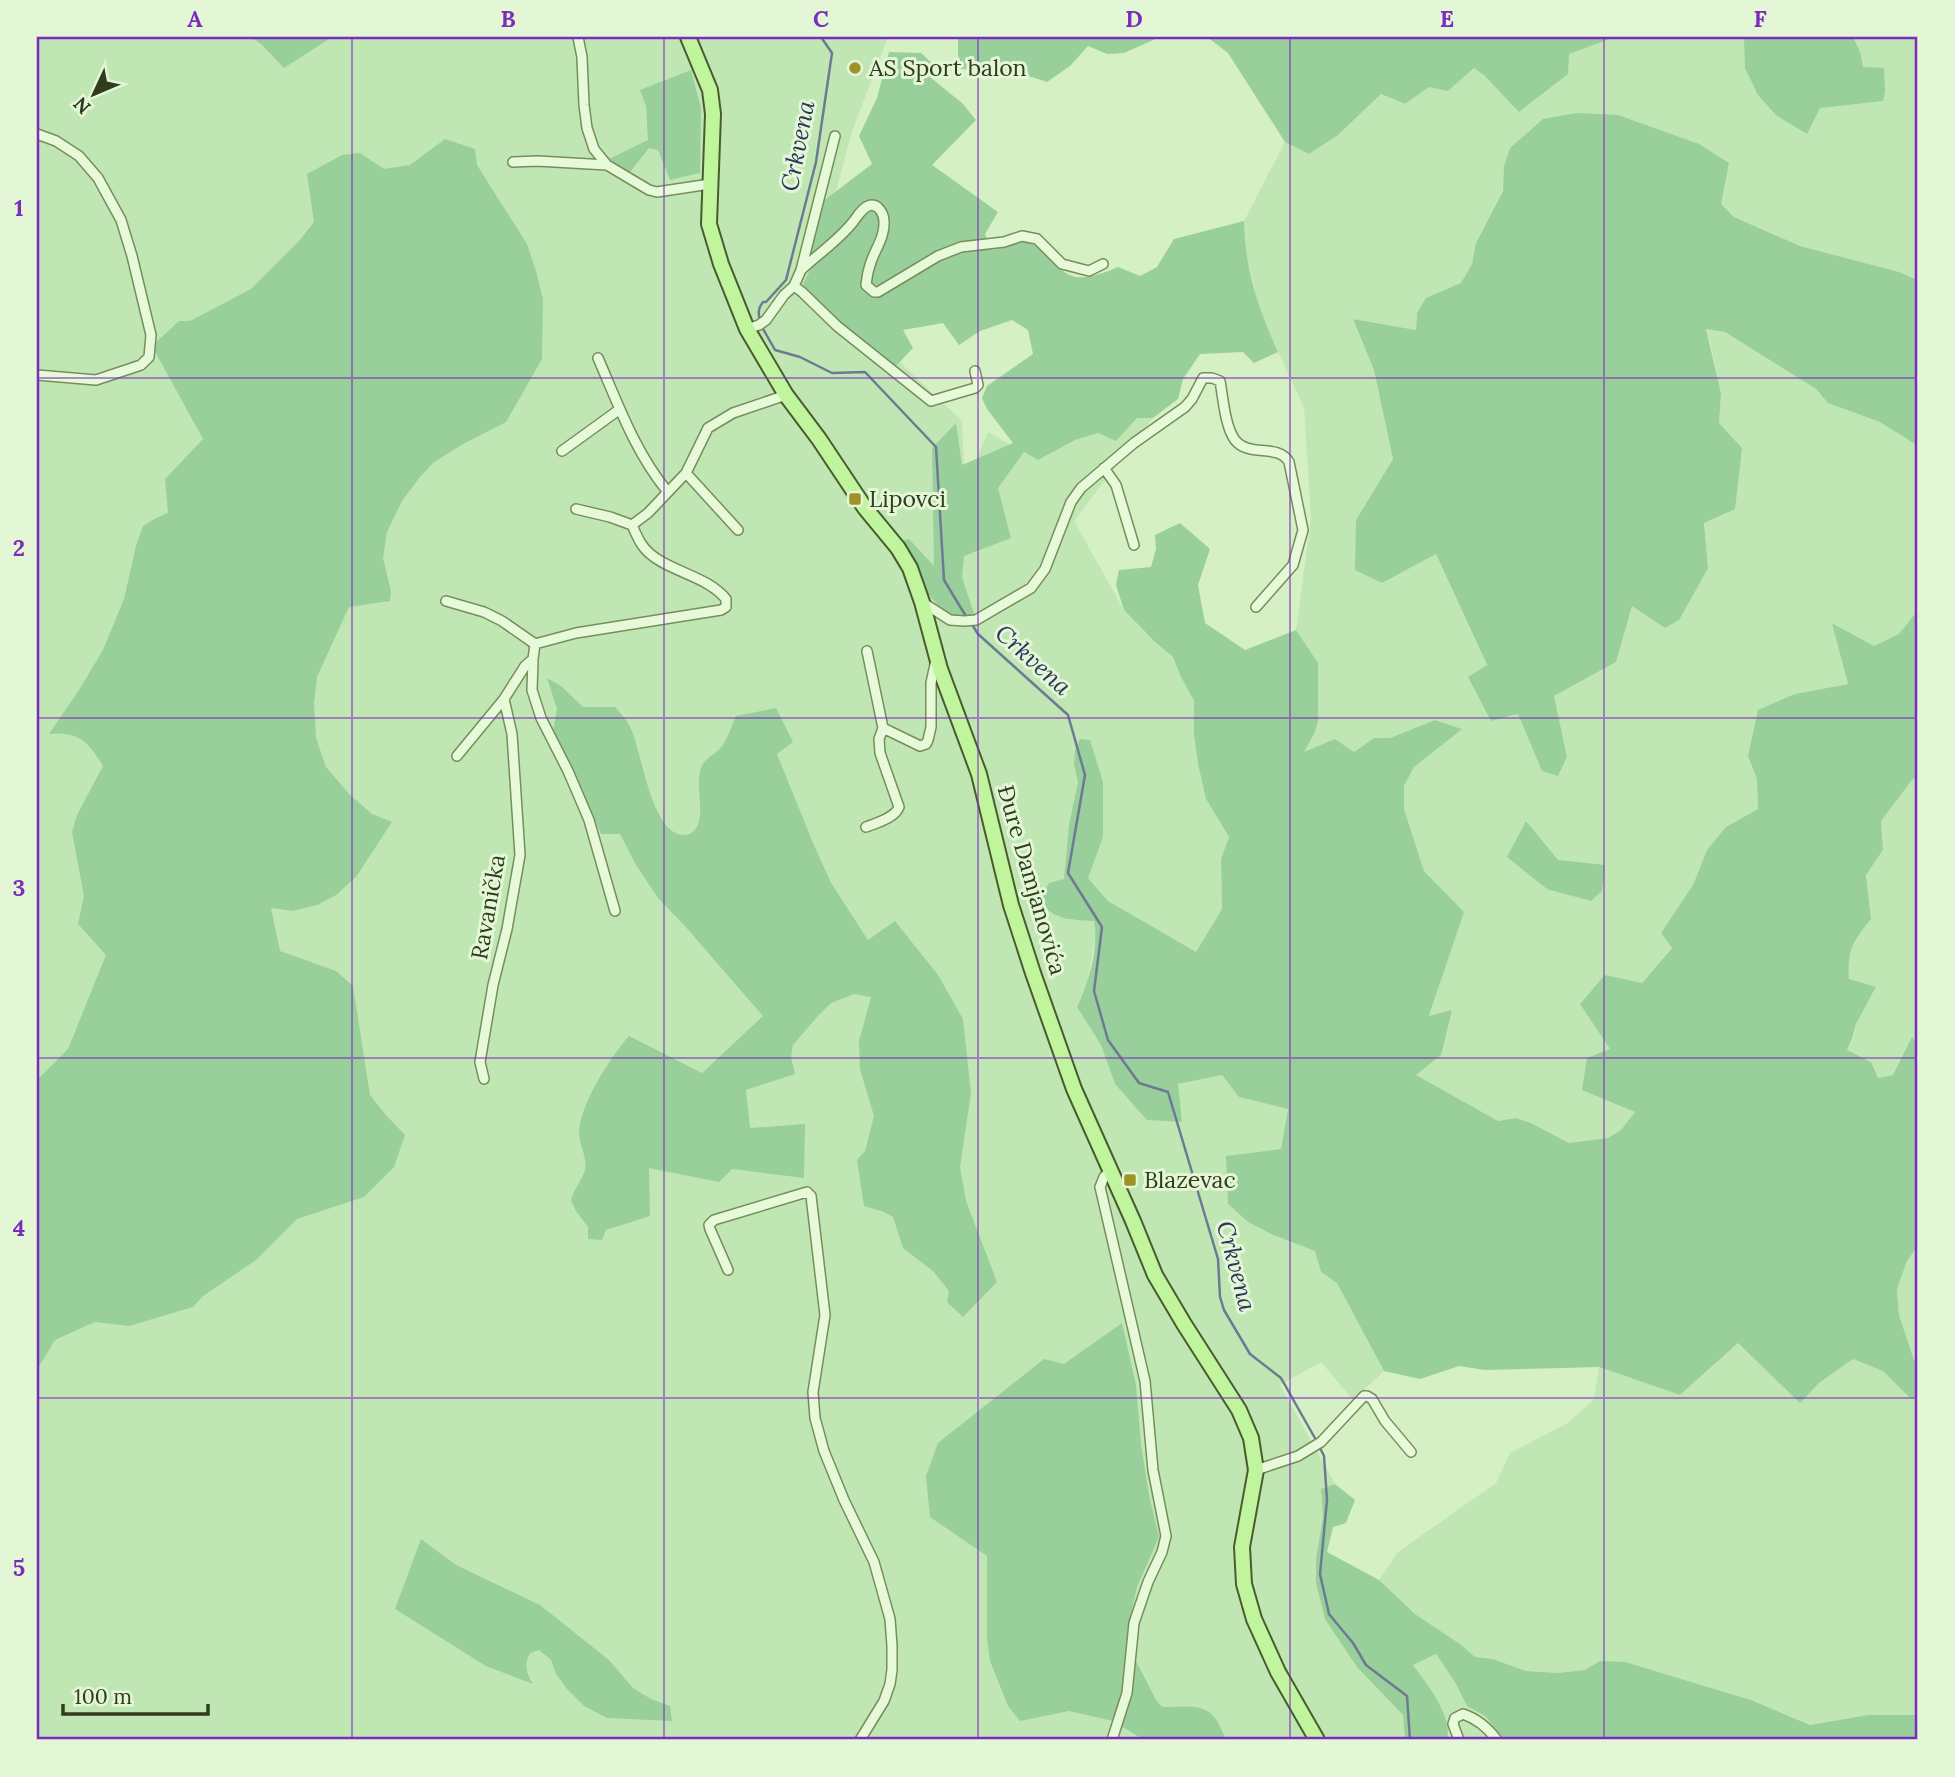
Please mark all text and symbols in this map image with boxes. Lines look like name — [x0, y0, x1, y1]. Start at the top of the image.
text: A — [187, 4, 203, 33]
text: B — [500, 4, 516, 33]
text: C — [813, 4, 829, 33]
text: D — [1125, 4, 1143, 33]
text: E — [1440, 4, 1454, 33]
text: F — [1753, 4, 1767, 33]
place label: AS Sport balon — [868, 53, 1027, 82]
north arrow — [60, 60, 130, 130]
marker: AS Sport balon — [847, 60, 863, 76]
text: N — [68, 92, 96, 119]
water label: Crkvena — [774, 97, 822, 194]
text: 1 — [14, 193, 24, 222]
place label: Lipovci — [869, 484, 946, 513]
marker: Lipovci — [847, 491, 863, 507]
text: 2 — [13, 533, 25, 562]
water label: Crkvena — [989, 617, 1078, 702]
street label: Đure Damjanovića — [992, 782, 1073, 978]
street label: Ravanička — [464, 852, 511, 962]
text: 3 — [13, 873, 25, 902]
place label: Blazevac — [1144, 1165, 1236, 1194]
marker: Blazevac — [1122, 1172, 1138, 1188]
text: 4 — [13, 1213, 25, 1242]
water label: Crkvena — [1210, 1218, 1264, 1315]
text: 5 — [13, 1553, 25, 1582]
scale bar — [63, 1672, 208, 1716]
text: 100 m — [74, 1683, 132, 1710]

